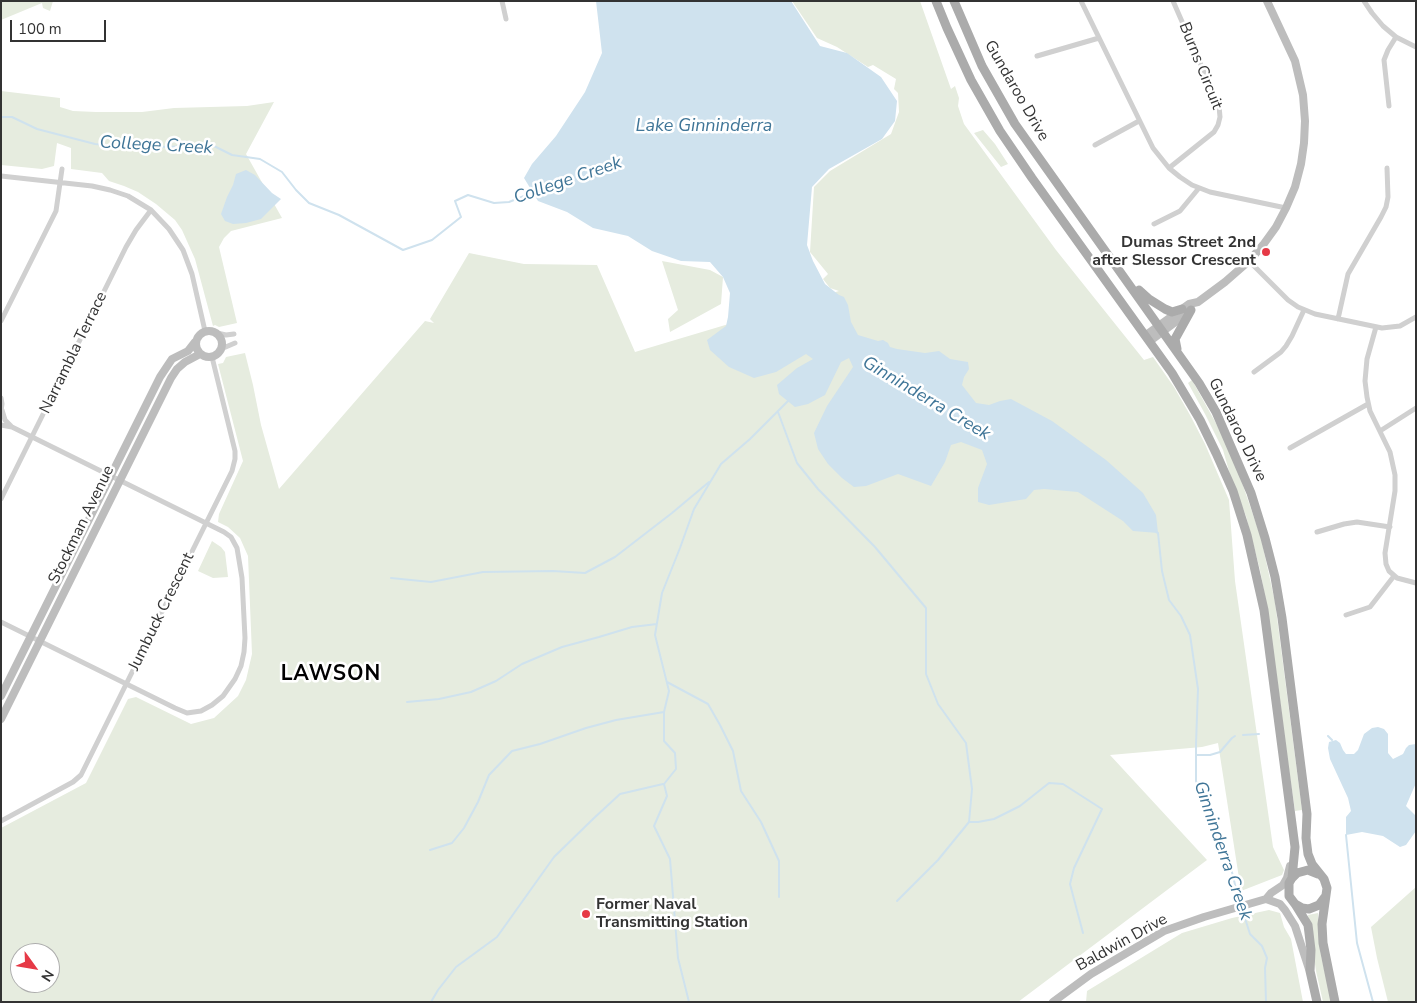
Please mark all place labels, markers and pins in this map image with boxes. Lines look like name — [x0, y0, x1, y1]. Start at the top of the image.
place label: Dumas Street 2nd after Slessor Crescent — [1092, 233, 1256, 271]
marker: Dumas Street 2nd after Slessor Crescent — [1260, 246, 1272, 258]
place label: Former Naval Transmitting Station — [596, 895, 748, 933]
marker: Former Naval Transmitting Station — [580, 908, 592, 920]

